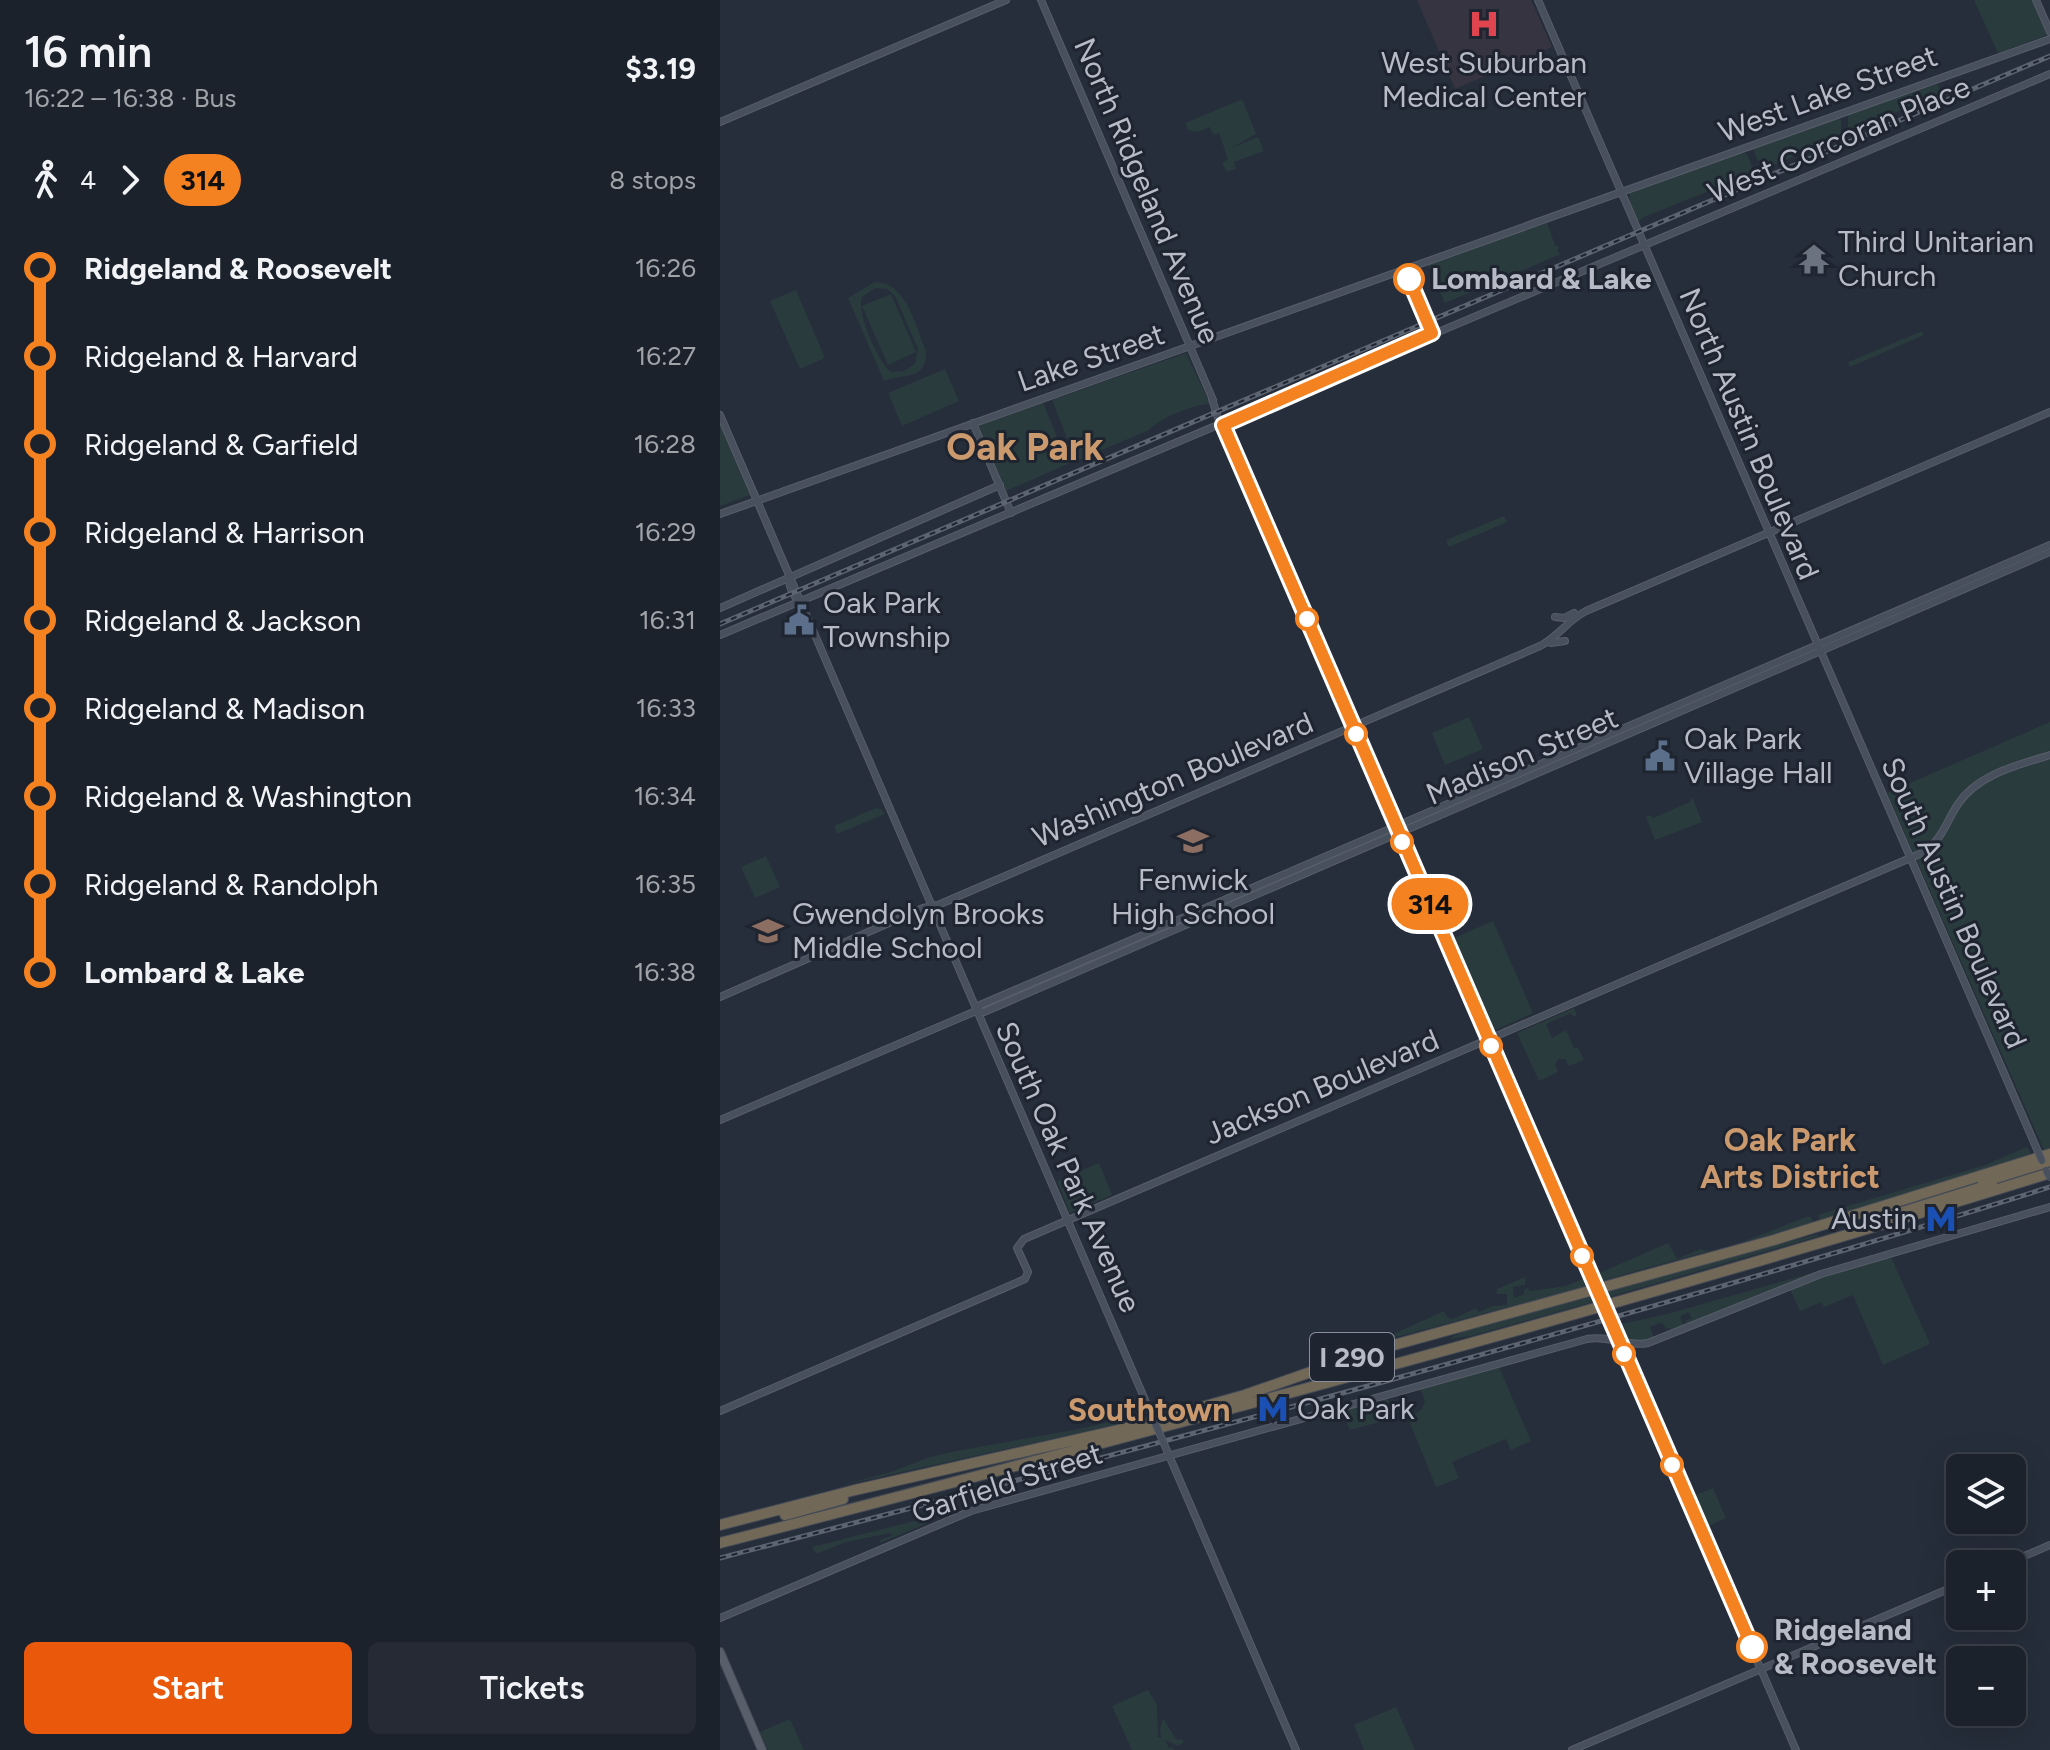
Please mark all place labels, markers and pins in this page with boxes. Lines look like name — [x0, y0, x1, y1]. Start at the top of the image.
hospital icon: West Suburban Medical Center — [1467, 7, 1501, 41]
place label: West Suburban Medical Center — [1381, 44, 1587, 115]
place label: Third Unitarian Church — [1838, 223, 2034, 294]
temple icon: Third Unitarian Church — [1797, 242, 1831, 276]
place label: Lombard & Lake — [1431, 260, 1652, 297]
marker: Lombard & Lake — [1394, 264, 1424, 294]
place label: Oak Park Township — [823, 584, 950, 655]
public building icon: Oak Park Township — [782, 603, 816, 637]
unlabelled marker — [1296, 608, 1318, 630]
place label: Oak Park Village Hall — [1684, 720, 1833, 791]
unlabelled marker — [1345, 723, 1367, 745]
public building icon: Oak Park Village Hall — [1643, 739, 1677, 773]
school or university icon: Fenwick High School — [1176, 824, 1210, 858]
unlabelled marker — [1391, 831, 1413, 853]
place label: Fenwick High School — [1111, 861, 1275, 932]
place label: Gwendolyn Brooks Middle School — [792, 895, 1044, 966]
school or university icon: Gwendolyn Brooks Middle School — [751, 914, 785, 948]
unlabelled marker — [1480, 1035, 1502, 1057]
place label: Austin — [1831, 1200, 1917, 1237]
metro station icon: Austin — [1924, 1202, 1958, 1236]
unlabelled marker — [1571, 1245, 1593, 1267]
unlabelled marker — [1613, 1343, 1635, 1365]
place label: Oak Park — [1297, 1390, 1415, 1427]
metro station icon: Oak Park — [1256, 1392, 1290, 1426]
unlabelled marker — [1661, 1454, 1683, 1476]
place label: Ridgeland & Roosevelt — [1774, 1611, 1937, 1682]
marker: Ridgeland & Roosevelt — [1737, 1632, 1767, 1662]

